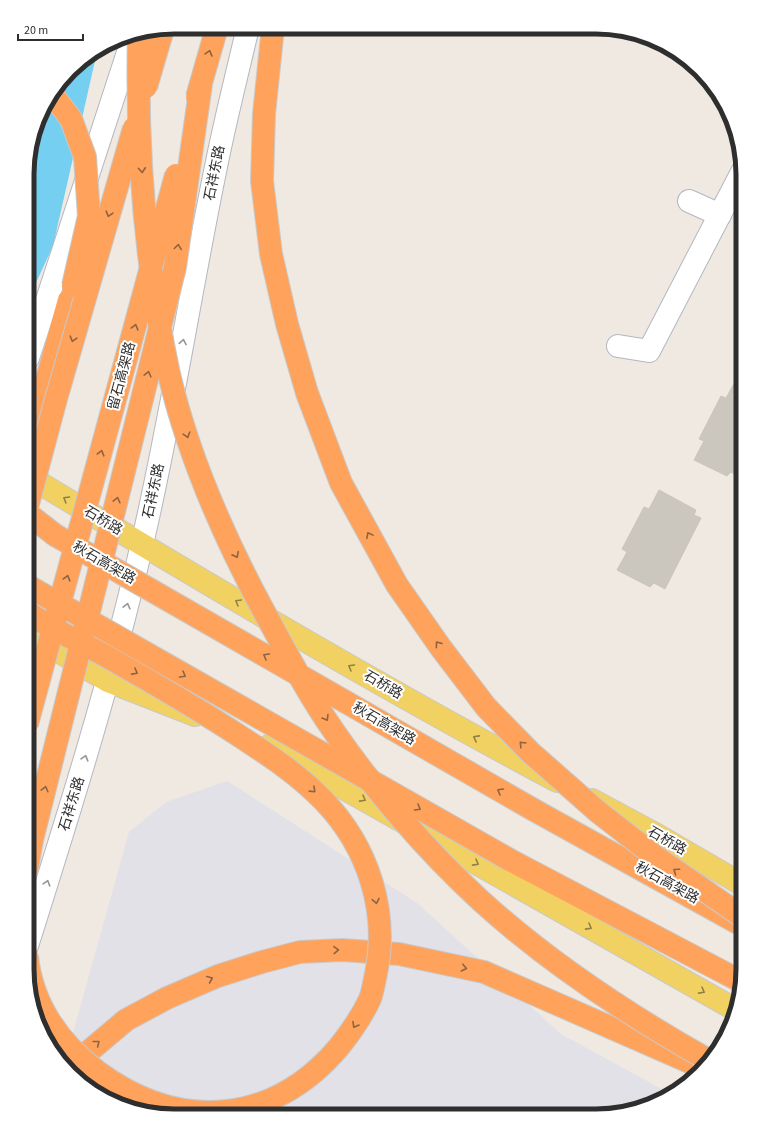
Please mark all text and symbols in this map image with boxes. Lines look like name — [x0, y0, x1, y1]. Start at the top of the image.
scale bar — [18, 16, 83, 42]
text: 20 m — [24, 22, 48, 39]
one-way arrow — [205, 50, 213, 57]
street label: 石祥东路 — [200, 144, 230, 202]
one-way arrow — [138, 167, 147, 173]
one-way arrow — [105, 211, 114, 218]
one-way arrow — [173, 244, 182, 250]
one-way arrow — [130, 324, 139, 331]
one-way arrow — [69, 336, 78, 343]
one-way arrow — [178, 339, 186, 345]
street label: 留石高架路 — [103, 340, 141, 412]
one-way arrow — [144, 371, 152, 377]
one-way arrow — [182, 431, 191, 438]
one-way arrow — [96, 450, 105, 457]
street label: 石祥东路 — [138, 462, 170, 520]
one-way arrow — [63, 496, 70, 504]
one-way arrow — [112, 497, 120, 503]
street label: 石桥路 — [80, 502, 126, 540]
one-way arrow — [366, 531, 374, 539]
street label: 秋石高架路 — [69, 537, 139, 589]
one-way arrow — [231, 551, 239, 559]
one-way arrow — [62, 575, 71, 582]
one-way arrow — [235, 599, 242, 606]
one-way arrow — [122, 603, 130, 609]
one-way arrow — [436, 642, 443, 649]
one-way arrow — [263, 654, 270, 661]
one-way arrow — [347, 664, 355, 671]
street label: 石桥路 — [360, 666, 406, 704]
one-way arrow — [131, 667, 138, 675]
one-way arrow — [179, 670, 186, 677]
street label: 秋石高架路 — [349, 698, 419, 750]
one-way arrow — [321, 714, 328, 721]
one-way arrow — [473, 735, 480, 742]
one-way arrow — [519, 741, 527, 749]
one-way arrow — [80, 755, 89, 762]
street label: 石祥东路 — [54, 774, 90, 834]
one-way arrow — [308, 785, 316, 793]
one-way arrow — [40, 786, 48, 792]
one-way arrow — [497, 788, 504, 795]
one-way arrow — [359, 795, 366, 802]
one-way arrow — [414, 803, 421, 810]
street label: 石桥路 — [644, 822, 690, 860]
street label: 秋石高架路 — [632, 857, 702, 909]
one-way arrow — [472, 859, 479, 866]
one-way arrow — [673, 868, 680, 876]
one-way arrow — [42, 879, 51, 886]
one-way arrow — [372, 897, 380, 904]
one-way arrow — [585, 923, 592, 930]
one-way arrow — [333, 946, 339, 955]
one-way arrow — [461, 963, 467, 971]
one-way arrow — [205, 976, 213, 984]
one-way arrow — [698, 986, 705, 994]
one-way arrow — [352, 1021, 359, 1028]
one-way arrow — [93, 1041, 100, 1048]

